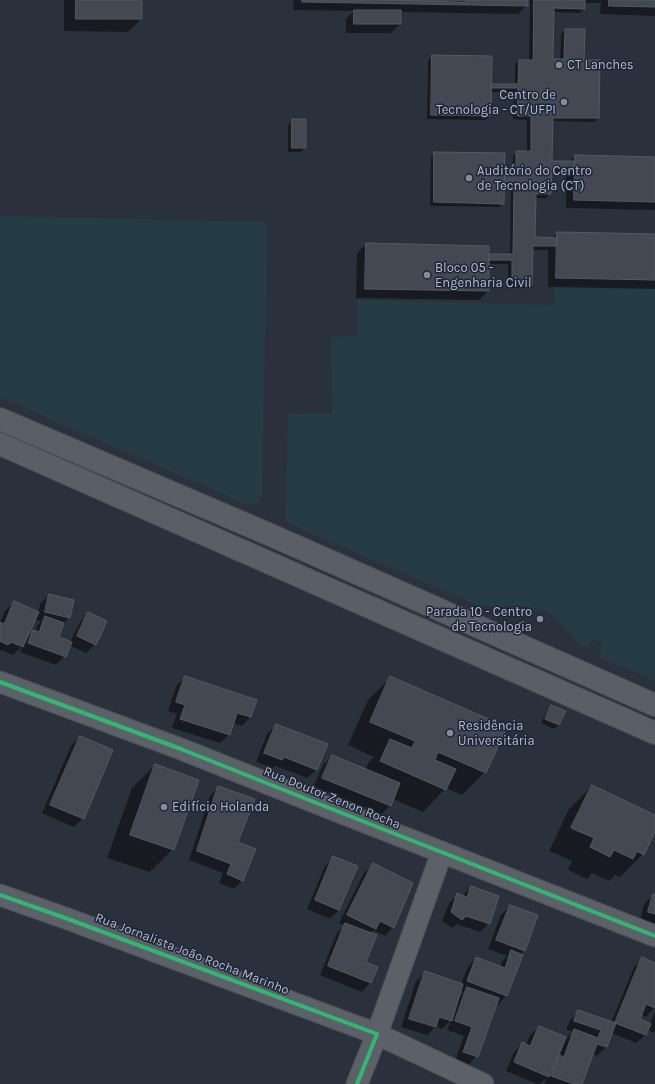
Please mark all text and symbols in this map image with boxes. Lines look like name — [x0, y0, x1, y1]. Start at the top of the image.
place label: CT Lanches — [567, 57, 634, 73]
marker: CT Lanches — [554, 60, 564, 70]
place label: Centro de Tecnologia - CT/UFPI — [436, 87, 556, 118]
marker: Centro de Tecnologia - CT/UFPI — [559, 97, 569, 107]
place label: Auditório do Centro de Tecnologia (CT) — [477, 163, 592, 194]
marker: Auditório do Centro de Tecnologia (CT) — [464, 173, 474, 183]
place label: Bloco 05 - Engenharia Civil — [435, 260, 532, 291]
marker: Bloco 05 - Engenharia Civil — [422, 270, 432, 280]
place label: Parada 10 - Centro de Tecnologia — [426, 604, 532, 635]
marker: Parada 10 - Centro de Tecnologia — [535, 614, 545, 624]
place label: Residência Universitária — [458, 718, 535, 749]
marker: Residência Universitária — [445, 728, 455, 738]
street label: Rua Doutor Zenon Rocha — [261, 763, 403, 833]
place label: Edifício Holanda — [172, 799, 269, 815]
marker: Edifício Holanda — [159, 802, 169, 812]
street label: Rua Jornalista João Rocha Marinho — [93, 910, 291, 998]

